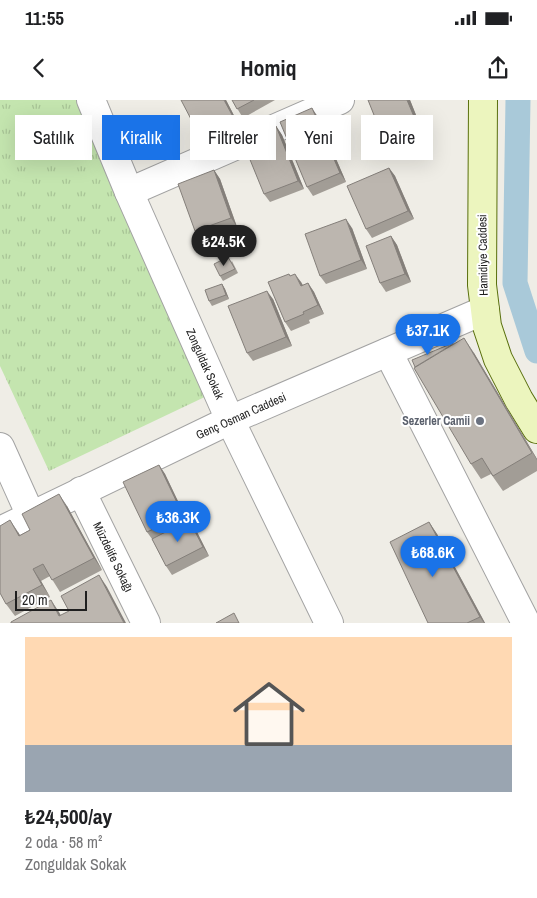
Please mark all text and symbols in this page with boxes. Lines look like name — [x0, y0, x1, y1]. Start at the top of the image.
text: 11:55 — [25, 5, 64, 31]
text: Homiq — [240, 53, 297, 83]
icon: back — [25, 54, 53, 82]
icon: share — [484, 54, 512, 82]
chip: Satılık — [15, 115, 92, 160]
chip: Kiralık — [102, 115, 180, 160]
chip: Filtreler — [190, 115, 276, 160]
chip: Yeni — [286, 115, 351, 160]
chip: Daire — [361, 115, 433, 160]
street label: Hamidiye Caddesi — [474, 214, 492, 296]
pin: ₺24.5K — [183, 224, 265, 267]
text: ₺24.5K — [202, 230, 246, 252]
pin: ₺37.1K — [387, 314, 469, 356]
text: ₺37.1K — [406, 319, 450, 341]
street label: Zonguldak Sokak — [182, 326, 228, 402]
street label: Genç Osman Caddesi — [193, 389, 289, 443]
place label: Sezerler Camii — [402, 413, 470, 429]
marker: Sezerler Camii — [474, 415, 486, 427]
pin: ₺36.3K — [137, 500, 219, 543]
text: ₺36.3K — [156, 506, 200, 528]
street label: Müzdelife Sokağı — [89, 519, 137, 595]
pin: ₺68.6K — [392, 536, 474, 578]
text: ₺68.6K — [411, 541, 455, 563]
scale bar — [15, 588, 88, 611]
text: 20 m — [22, 591, 48, 609]
icon: home — [224, 669, 314, 759]
text: ₺24,500/ay — [25, 802, 112, 831]
text: 2 oda · 58 m² — [25, 831, 102, 853]
text: Zonguldak Sokak — [25, 853, 126, 875]

